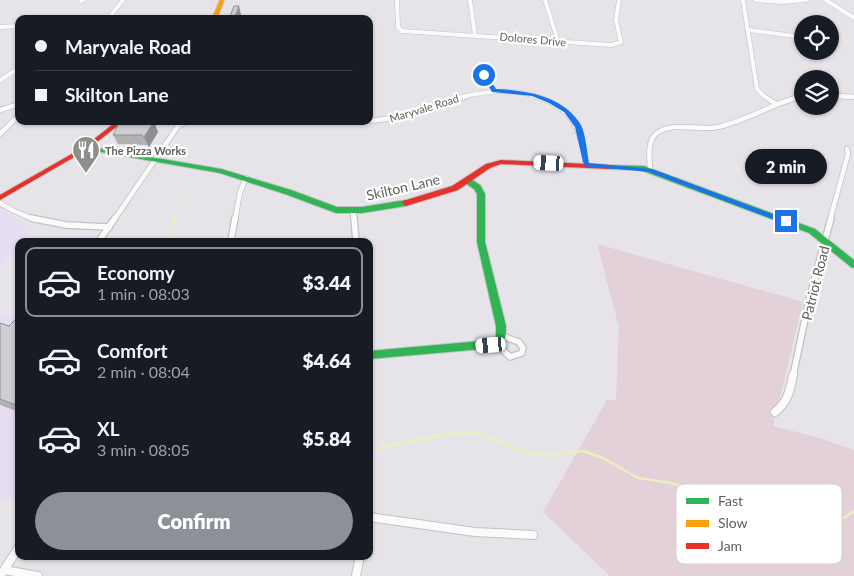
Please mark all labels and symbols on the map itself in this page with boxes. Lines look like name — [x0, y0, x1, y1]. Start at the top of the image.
street label: Dolores Drive — [499, 30, 567, 48]
route start — [473, 64, 495, 86]
street label: Maryvale Road — [388, 91, 460, 125]
restaurant icon: The Pizza Works — [71, 135, 101, 174]
place label: The Pizza Works — [105, 144, 186, 157]
callout: 2 min — [745, 148, 827, 184]
car — [533, 155, 564, 171]
street label: Skilton Lane — [365, 170, 441, 204]
route end — [775, 210, 797, 232]
street label: Patriot Road — [798, 244, 832, 322]
car — [475, 336, 506, 354]
legend — [676, 484, 842, 564]
text: Fast — [718, 492, 743, 509]
text: Slow — [718, 514, 748, 531]
text: Jam — [718, 537, 742, 554]

